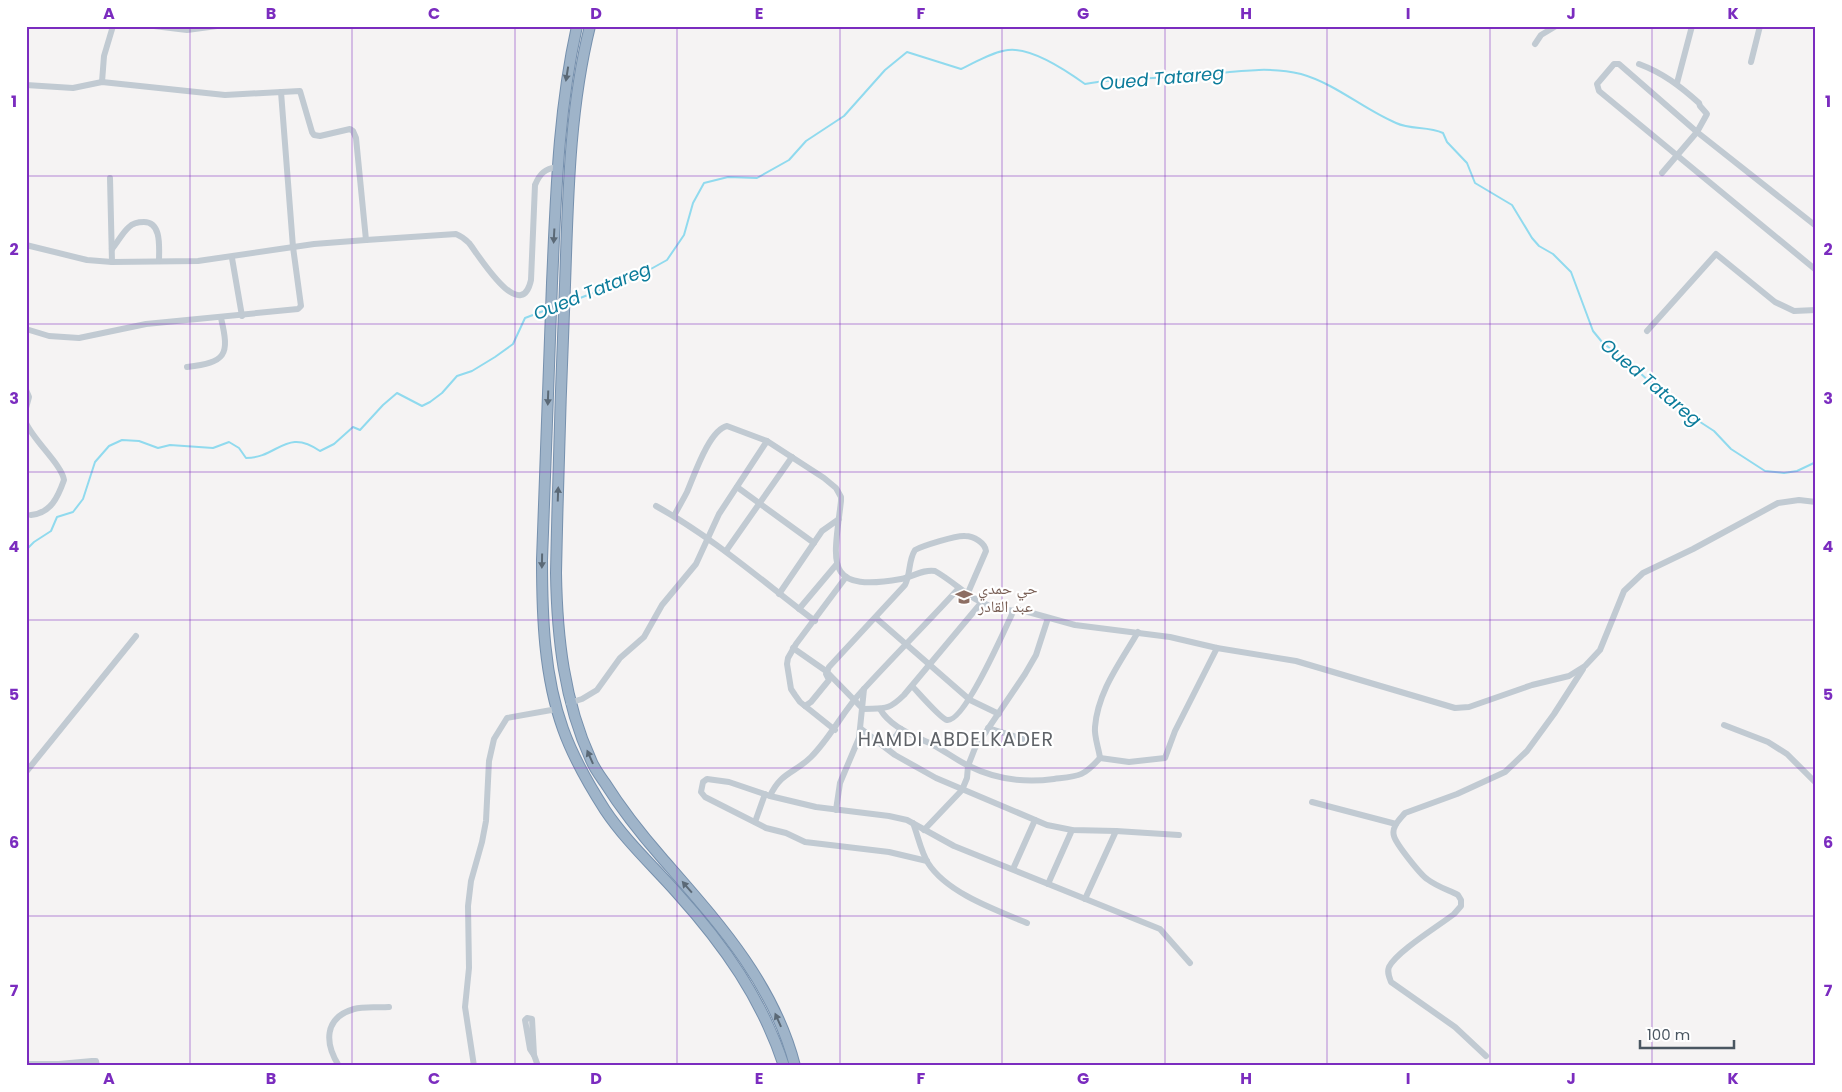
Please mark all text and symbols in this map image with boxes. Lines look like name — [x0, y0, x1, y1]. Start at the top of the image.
text: A — [103, 2, 115, 25]
text: B — [266, 2, 276, 25]
text: C — [428, 2, 440, 25]
text: D — [590, 2, 602, 25]
text: E — [755, 2, 763, 25]
text: F — [917, 2, 926, 25]
text: G — [1077, 2, 1089, 25]
text: H — [1240, 2, 1252, 25]
text: I — [1406, 2, 1410, 25]
text: J — [1566, 2, 1576, 25]
text: K — [1727, 2, 1739, 25]
water label: Oued Tatareg — [1099, 60, 1225, 96]
one-way arrow — [563, 66, 571, 82]
text: 1 — [11, 90, 17, 113]
text: 1 — [1825, 90, 1831, 113]
one-way arrow — [550, 228, 558, 244]
text: 2 — [9, 238, 19, 261]
text: 2 — [1823, 238, 1833, 261]
water label: Oued Tatareg — [529, 256, 655, 326]
water label: Oued Tatareg — [1595, 332, 1707, 432]
text: 3 — [9, 387, 19, 410]
text: 3 — [1823, 387, 1833, 410]
one-way arrow — [544, 390, 552, 406]
one-way arrow — [554, 486, 562, 502]
text: 4 — [9, 535, 20, 558]
text: 4 — [1823, 535, 1834, 558]
one-way arrow — [538, 553, 546, 569]
place label: حي حمدي عبد القادر — [977, 577, 1038, 618]
school or university icon: حي حمدي عبد القادر — [954, 587, 974, 607]
text: 5 — [9, 683, 19, 706]
text: 5 — [1823, 683, 1833, 706]
district label: HAMDI ABDELKADER — [858, 726, 1054, 753]
one-way arrow — [585, 750, 593, 764]
text: 6 — [9, 831, 19, 854]
text: 6 — [1823, 831, 1833, 854]
one-way arrow — [681, 880, 692, 893]
text: 7 — [10, 979, 19, 1002]
text: 7 — [1824, 979, 1833, 1002]
one-way arrow — [774, 1013, 782, 1027]
scale bar — [1640, 1017, 1733, 1049]
text: 100 m — [1647, 1024, 1690, 1045]
text: A — [103, 1067, 115, 1090]
text: B — [266, 1067, 276, 1090]
text: C — [428, 1067, 440, 1090]
text: D — [590, 1067, 602, 1090]
text: E — [755, 1067, 763, 1090]
text: F — [917, 1067, 926, 1090]
text: G — [1077, 1067, 1089, 1090]
text: H — [1240, 1067, 1252, 1090]
text: I — [1406, 1067, 1410, 1090]
text: J — [1566, 1067, 1576, 1090]
text: K — [1727, 1067, 1739, 1090]

